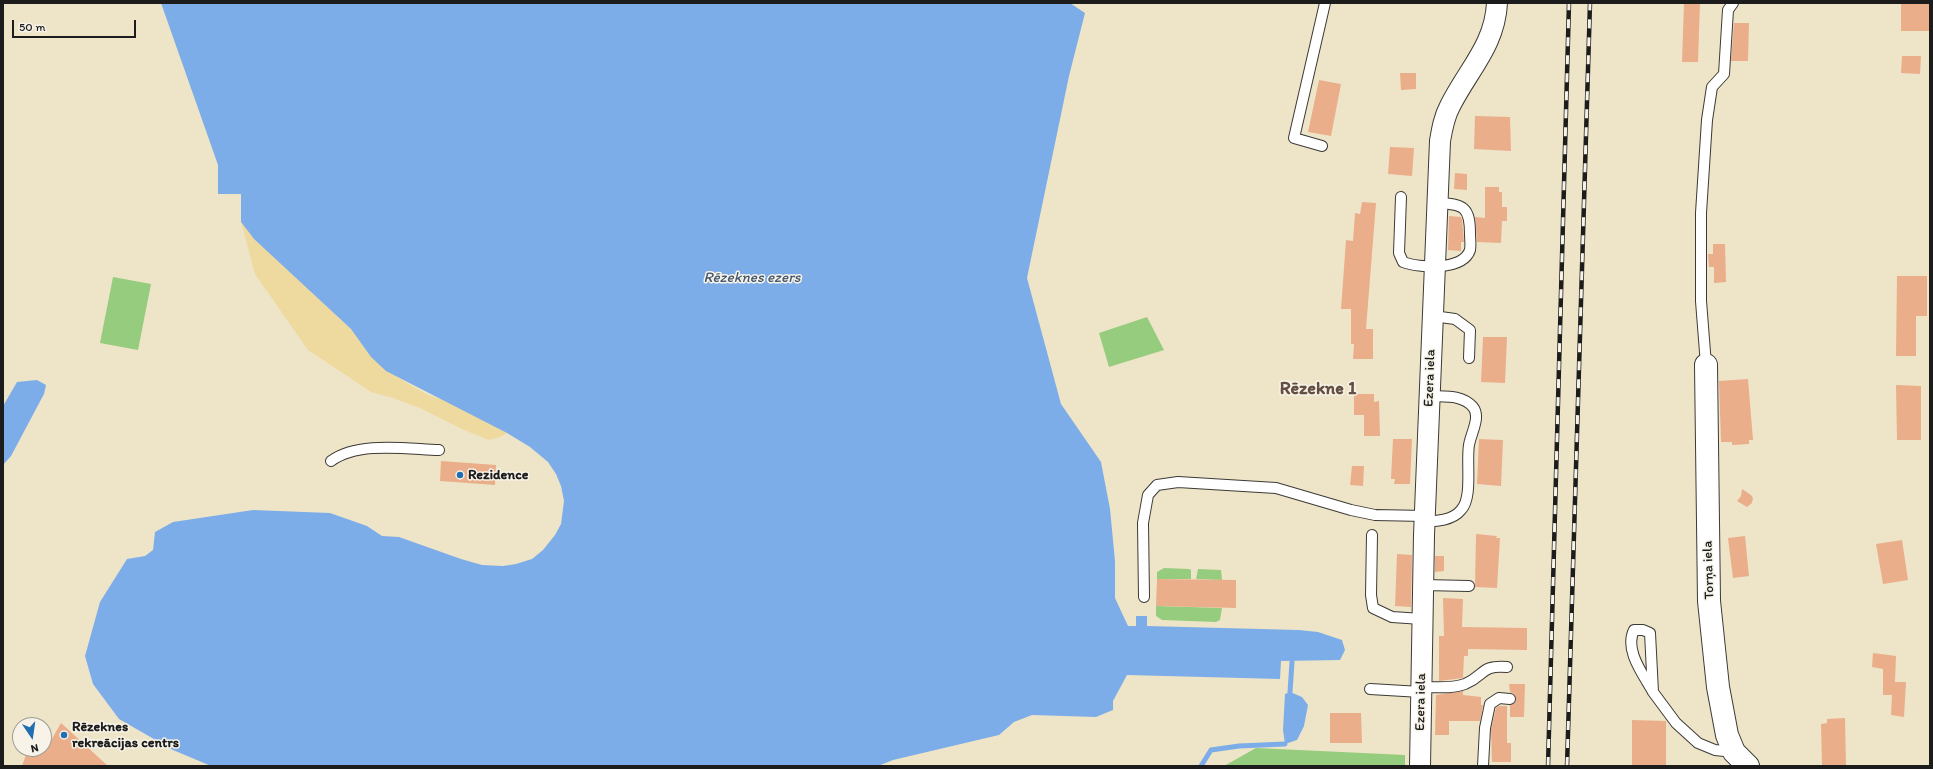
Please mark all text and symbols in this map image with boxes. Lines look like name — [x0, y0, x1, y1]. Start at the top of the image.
scale bar — [14, 12, 138, 38]
text: 50 m — [19, 20, 45, 34]
water label: Rēzeknes ezers — [703, 269, 801, 287]
street label: Ezera iela — [1421, 349, 1439, 407]
district label: Rēzekne 1 — [1280, 378, 1356, 400]
place label: Rezidence — [468, 467, 528, 483]
marker: Rezidence — [455, 470, 465, 480]
street label: Torņa iela — [1700, 540, 1718, 600]
street label: Ezera iela — [1412, 673, 1430, 731]
north arrow — [12, 717, 52, 757]
place label: Rēzeknes rekreācijas centrs — [72, 719, 179, 752]
marker: Rēzeknes rekreācijas centrs — [59, 730, 69, 740]
text: N — [30, 741, 40, 755]

